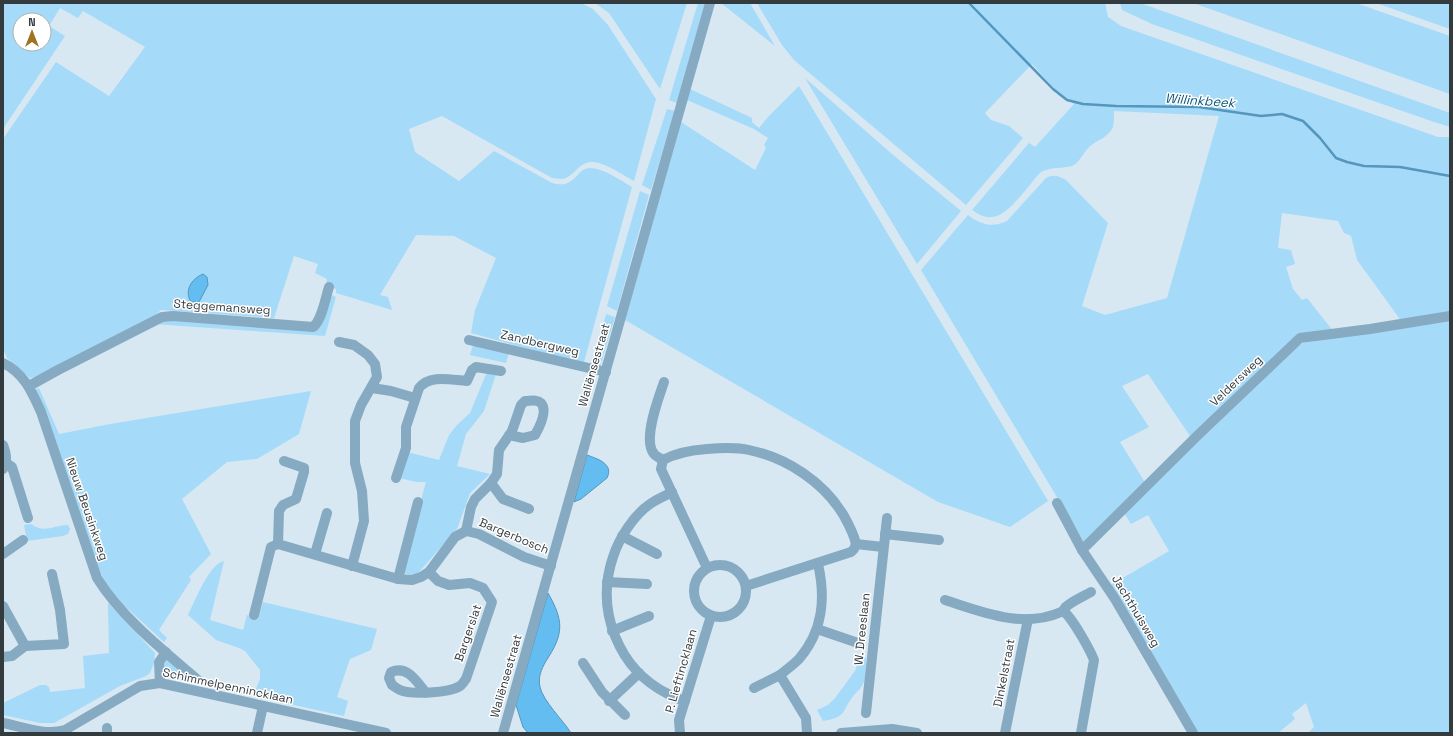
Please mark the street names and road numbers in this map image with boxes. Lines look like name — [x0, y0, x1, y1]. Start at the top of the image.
street label: Steggemansweg — [173, 296, 271, 318]
street label: Waliënsestraat — [574, 321, 614, 409]
street label: Zandbergweg — [499, 326, 581, 360]
street label: Veldersweg — [1206, 352, 1266, 410]
street label: Nieuw Beusinkweg — [62, 455, 112, 563]
street label: Bargerbosch — [477, 514, 551, 558]
street label: Jachthuisweg — [1108, 572, 1164, 650]
street label: W. Dreeslaan — [850, 592, 874, 666]
street label: Bargerslat — [451, 602, 485, 664]
street label: P. Lieftincklaan — [661, 627, 701, 715]
street label: Waliënsestraat — [486, 632, 526, 720]
street label: Dinkelstraat — [990, 637, 1018, 709]
street label: Schimmelpennincklaan — [161, 664, 295, 708]

